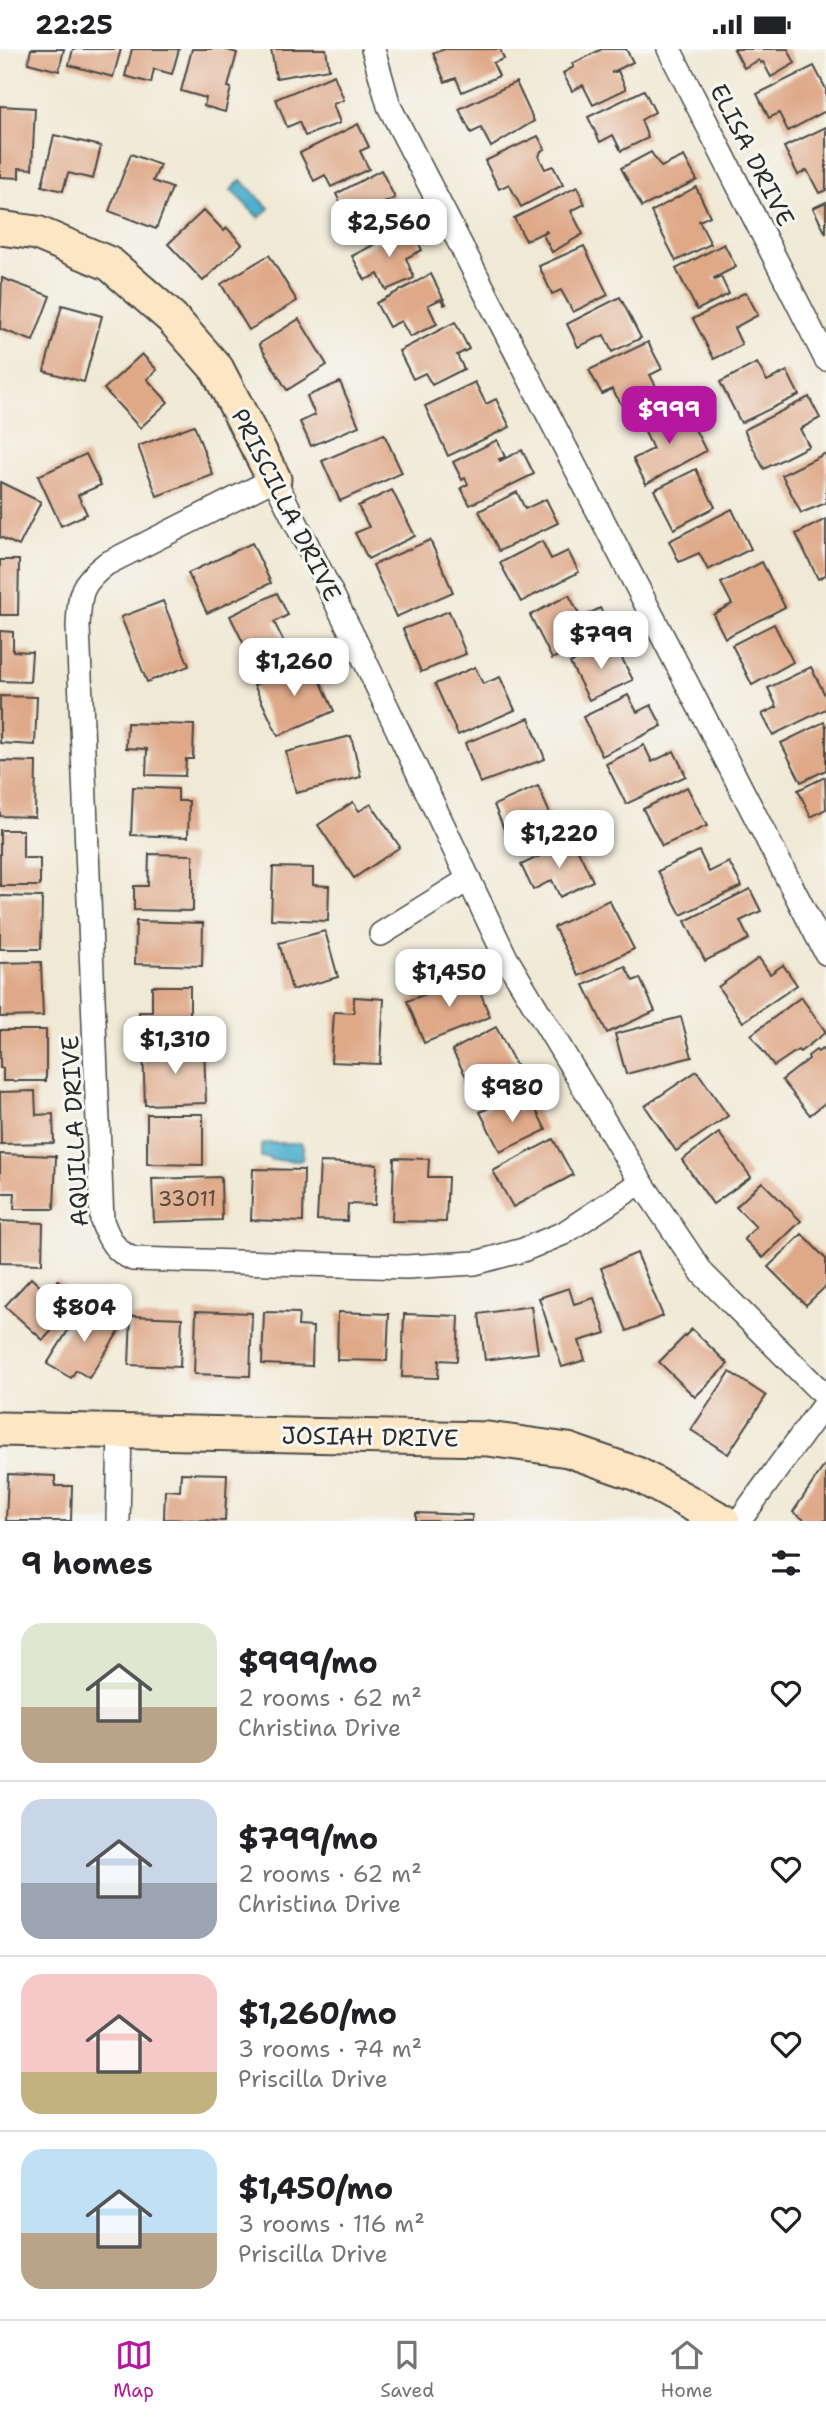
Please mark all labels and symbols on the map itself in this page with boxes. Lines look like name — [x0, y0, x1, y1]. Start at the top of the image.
street label: ELISA DRIVE — [702, 78, 802, 232]
pin: $2,560 — [332, 199, 446, 259]
pin: $999 — [628, 387, 710, 446]
street label: PRISCILLA DRIVE — [224, 403, 348, 607]
pin: $799 — [560, 611, 642, 671]
pin: $1,260 — [237, 639, 351, 698]
pin: $1,220 — [502, 811, 616, 870]
pin: $1,450 — [392, 949, 506, 1009]
pin: $1,310 — [118, 1017, 232, 1076]
street label: AQUILLA DRIVE — [54, 1035, 96, 1227]
pin: $980 — [471, 1065, 553, 1124]
house number: 33011 — [158, 1185, 216, 1213]
pin: $804 — [43, 1285, 125, 1344]
street label: JOSIAH DRIVE — [281, 1419, 459, 1455]

